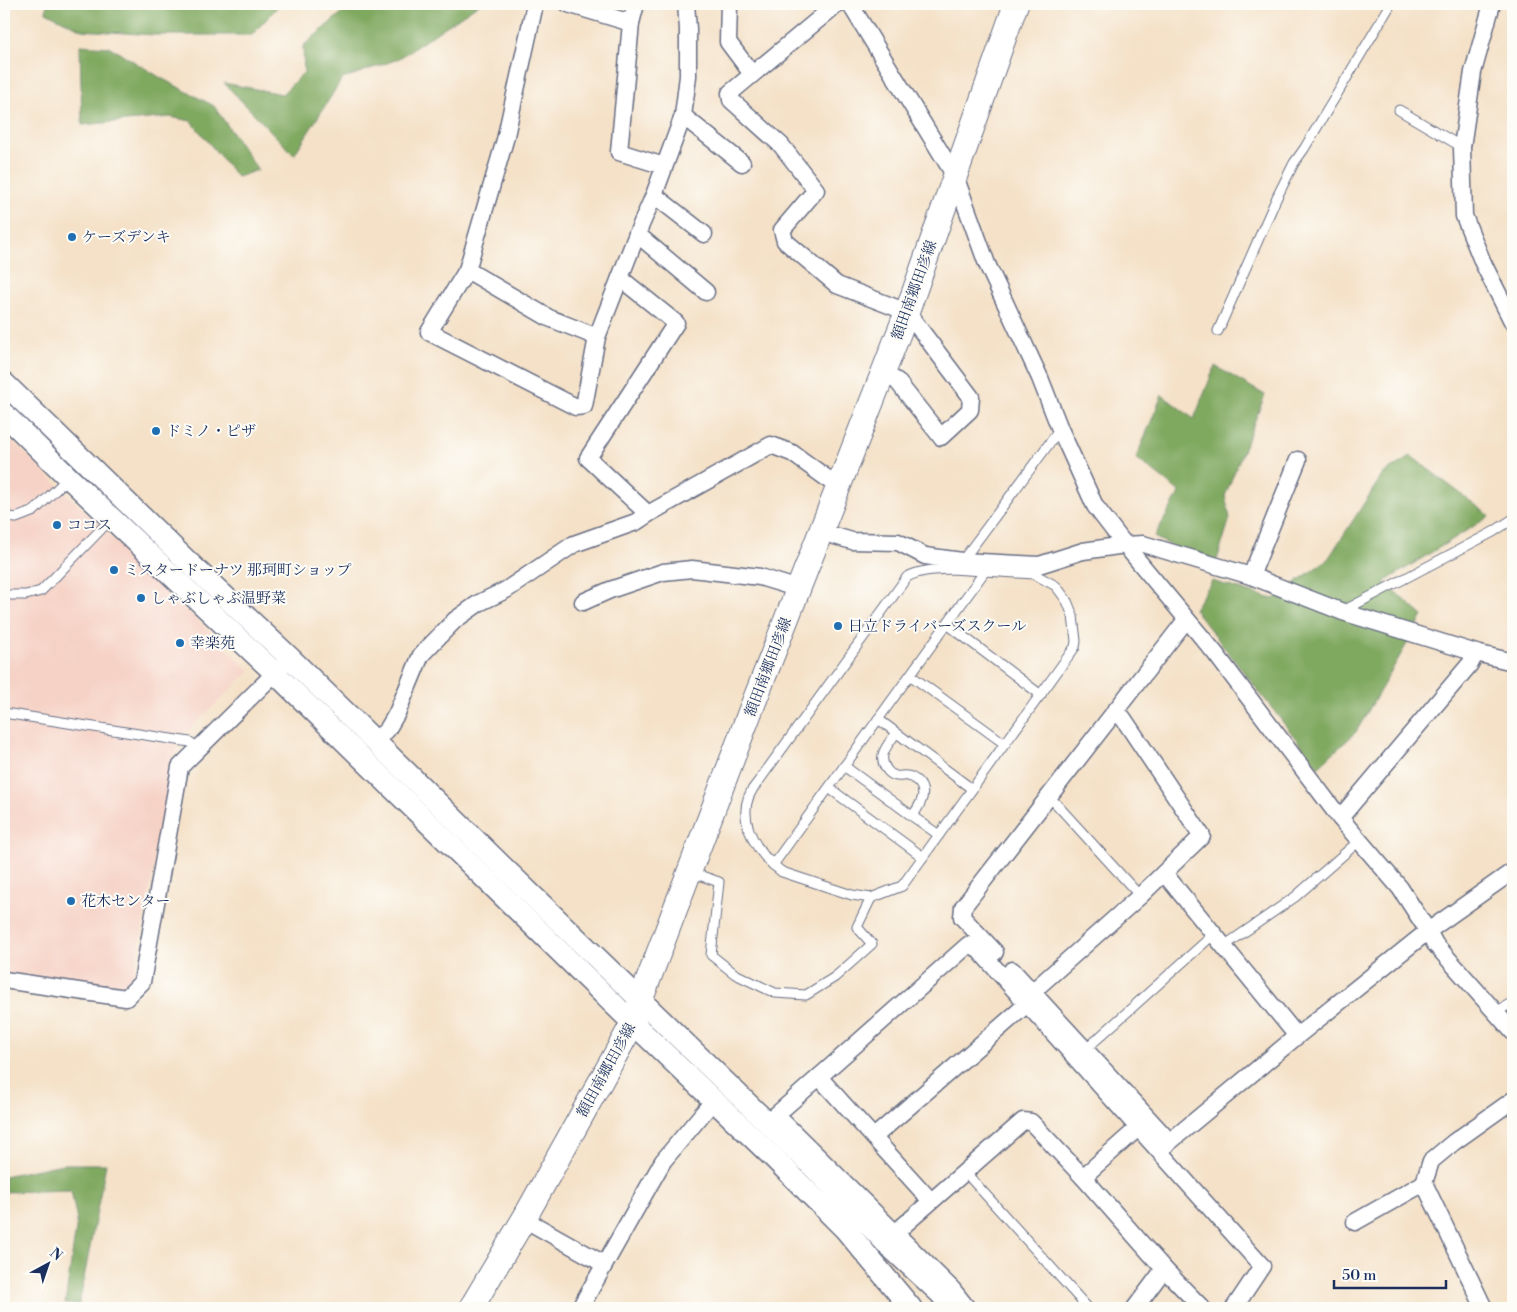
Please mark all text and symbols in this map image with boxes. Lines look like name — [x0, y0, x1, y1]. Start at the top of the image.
place label: ケーズデンキ — [82, 228, 171, 247]
marker: ケーズデンキ — [66, 231, 78, 243]
street label: 額田南郷田彦線 — [888, 238, 941, 343]
place label: ドミノ・ピザ — [166, 422, 256, 441]
marker: ドミノ・ピザ — [150, 425, 162, 437]
place label: ココス — [67, 516, 112, 535]
marker: ココス — [51, 519, 63, 531]
place label: ミスタードーナツ 那珂町ショップ — [124, 561, 352, 580]
marker: ミスタードーナツ 那珂町ショップ — [108, 564, 120, 576]
place label: しゃぶしゃぶ温野菜 — [151, 589, 286, 608]
marker: しゃぶしゃぶ温野菜 — [135, 592, 147, 604]
street label: 額田南郷田彦線 — [741, 615, 796, 720]
place label: 日立ドライバーズスクール — [848, 617, 1026, 636]
marker: 日立ドライバーズスクール — [832, 620, 844, 632]
place label: 幸楽苑 — [190, 634, 235, 653]
marker: 幸楽苑 — [174, 637, 186, 649]
place label: 花木センター — [81, 892, 170, 911]
marker: 花木センター — [65, 895, 77, 907]
street label: 額田南郷田彦線 — [573, 1020, 640, 1121]
north arrow — [22, 1240, 72, 1290]
text: N — [46, 1244, 66, 1265]
scale bar — [1334, 1257, 1447, 1289]
text: 50 m — [1342, 1266, 1376, 1285]

